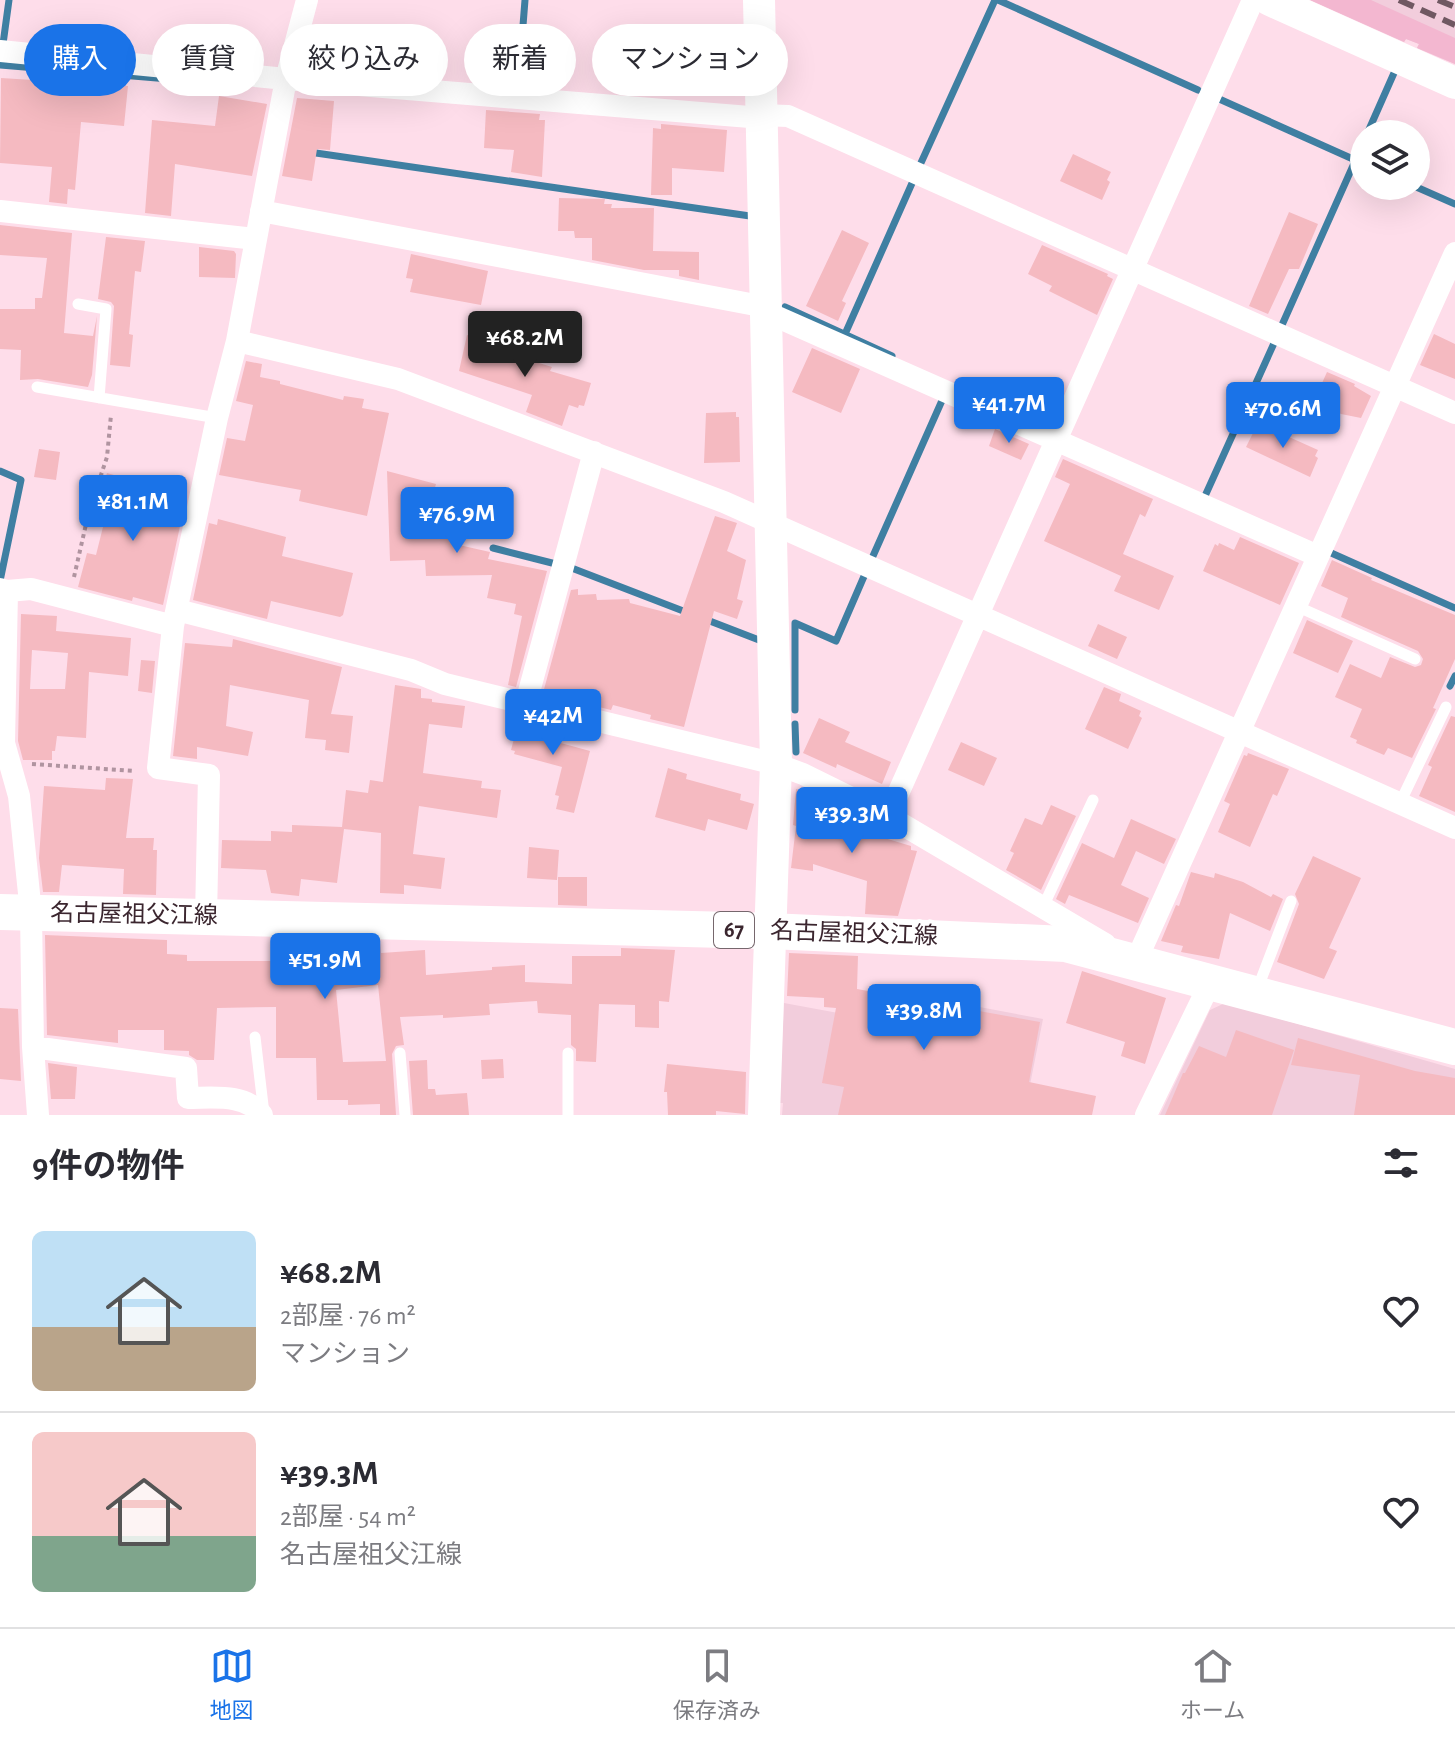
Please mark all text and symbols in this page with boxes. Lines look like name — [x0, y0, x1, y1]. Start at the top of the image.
chip: 購入 — [24, 24, 136, 96]
chip: 賃貸 — [152, 24, 264, 96]
chip: 絞り込み — [280, 24, 448, 96]
chip: 新着 — [464, 24, 576, 96]
chip: マンション — [592, 24, 788, 96]
map controls — [1350, 120, 1430, 200]
button: layers — [1350, 120, 1430, 200]
pin: ¥68.2M — [460, 311, 590, 379]
text: ¥68.2M — [486, 324, 564, 350]
pin: ¥41.7M — [944, 377, 1074, 445]
pin: ¥70.6M — [1218, 382, 1348, 450]
text: ¥41.7M — [972, 390, 1046, 416]
text: ¥70.6M — [1244, 395, 1322, 421]
pin: ¥81.1M — [68, 475, 198, 543]
pin: ¥76.9M — [392, 487, 522, 555]
text: ¥81.1M — [97, 488, 169, 514]
text: ¥76.9M — [419, 500, 495, 526]
pin: ¥42M — [506, 689, 600, 757]
text: ¥42M — [523, 702, 583, 728]
pin: ¥39.3M — [787, 787, 917, 855]
text: ¥39.3M — [814, 800, 890, 826]
street label: 名古屋祖父江線 — [50, 900, 218, 928]
road number: 67 — [714, 912, 754, 948]
street label: 名古屋祖父江線 — [770, 917, 938, 949]
pin: ¥51.9M — [260, 933, 390, 1001]
text: ¥51.9M — [288, 946, 362, 972]
pin: ¥39.8M — [859, 984, 989, 1052]
text: ¥39.8M — [886, 997, 962, 1023]
icon: filters — [1379, 1141, 1423, 1185]
text: 9件の物件 — [32, 1150, 184, 1184]
text: ¥68.2M — [280, 1256, 382, 1290]
icon: home — [96, 1263, 192, 1359]
icon: heart — [1379, 1289, 1423, 1333]
text: 2部屋 · 76 m² — [280, 1303, 416, 1329]
text: マンション — [280, 1341, 410, 1367]
text: ¥39.3M — [280, 1457, 379, 1491]
icon: home — [96, 1464, 192, 1560]
icon: heart — [1379, 1490, 1423, 1534]
text: 2部屋 · 54 m² — [280, 1504, 416, 1530]
text: 名古屋祖父江線 — [280, 1542, 462, 1568]
tab: 地図 — [210, 1644, 254, 1724]
tab: 保存済み — [673, 1644, 761, 1724]
tab: ホーム — [1180, 1644, 1245, 1724]

